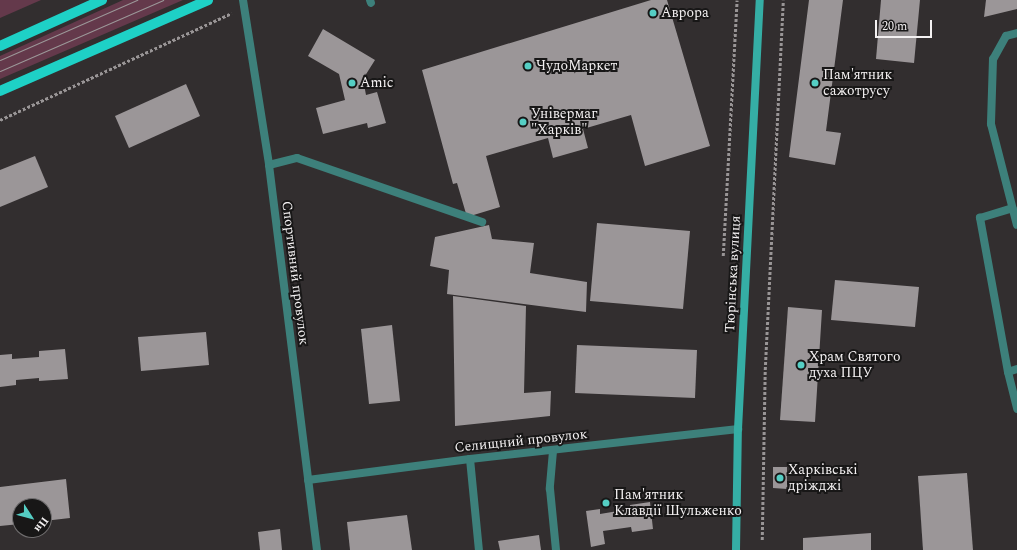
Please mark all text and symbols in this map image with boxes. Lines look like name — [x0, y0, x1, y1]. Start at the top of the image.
place label: Аврора — [661, 5, 709, 21]
marker: Аврора — [648, 8, 658, 18]
scale bar — [877, 12, 934, 38]
text: 20 m — [882, 17, 907, 36]
place label: ЧудоМаркет — [536, 58, 617, 74]
marker: ЧудоМаркет — [523, 61, 533, 71]
place label: Пам'ятник сажотрусу — [823, 67, 892, 100]
place label: Amic — [360, 75, 394, 91]
marker: Amic — [347, 78, 357, 88]
marker: Пам'ятник сажотрусу — [810, 78, 820, 88]
place label: Універмаг "Харків" — [531, 106, 598, 138]
marker: Універмаг "Харків" — [518, 117, 528, 127]
street label: Спортивний провулок — [278, 200, 312, 346]
street label: Тюрінська вулиця — [722, 215, 744, 333]
place label: Храм Святого духа ПЦУ — [809, 349, 900, 382]
marker: Храм Святого духа ПЦУ — [796, 360, 806, 370]
street label: Селищний провулок — [454, 426, 588, 456]
place label: Харківські дріжджі — [788, 462, 858, 494]
marker: Харківські дріжджі — [775, 473, 785, 483]
place label: Пам'ятник Клавдії Шульженко — [614, 487, 742, 520]
north arrow — [12, 498, 52, 538]
marker: Пам'ятник Клавдії Шульженко — [601, 498, 611, 508]
text: Пн — [30, 513, 53, 536]

